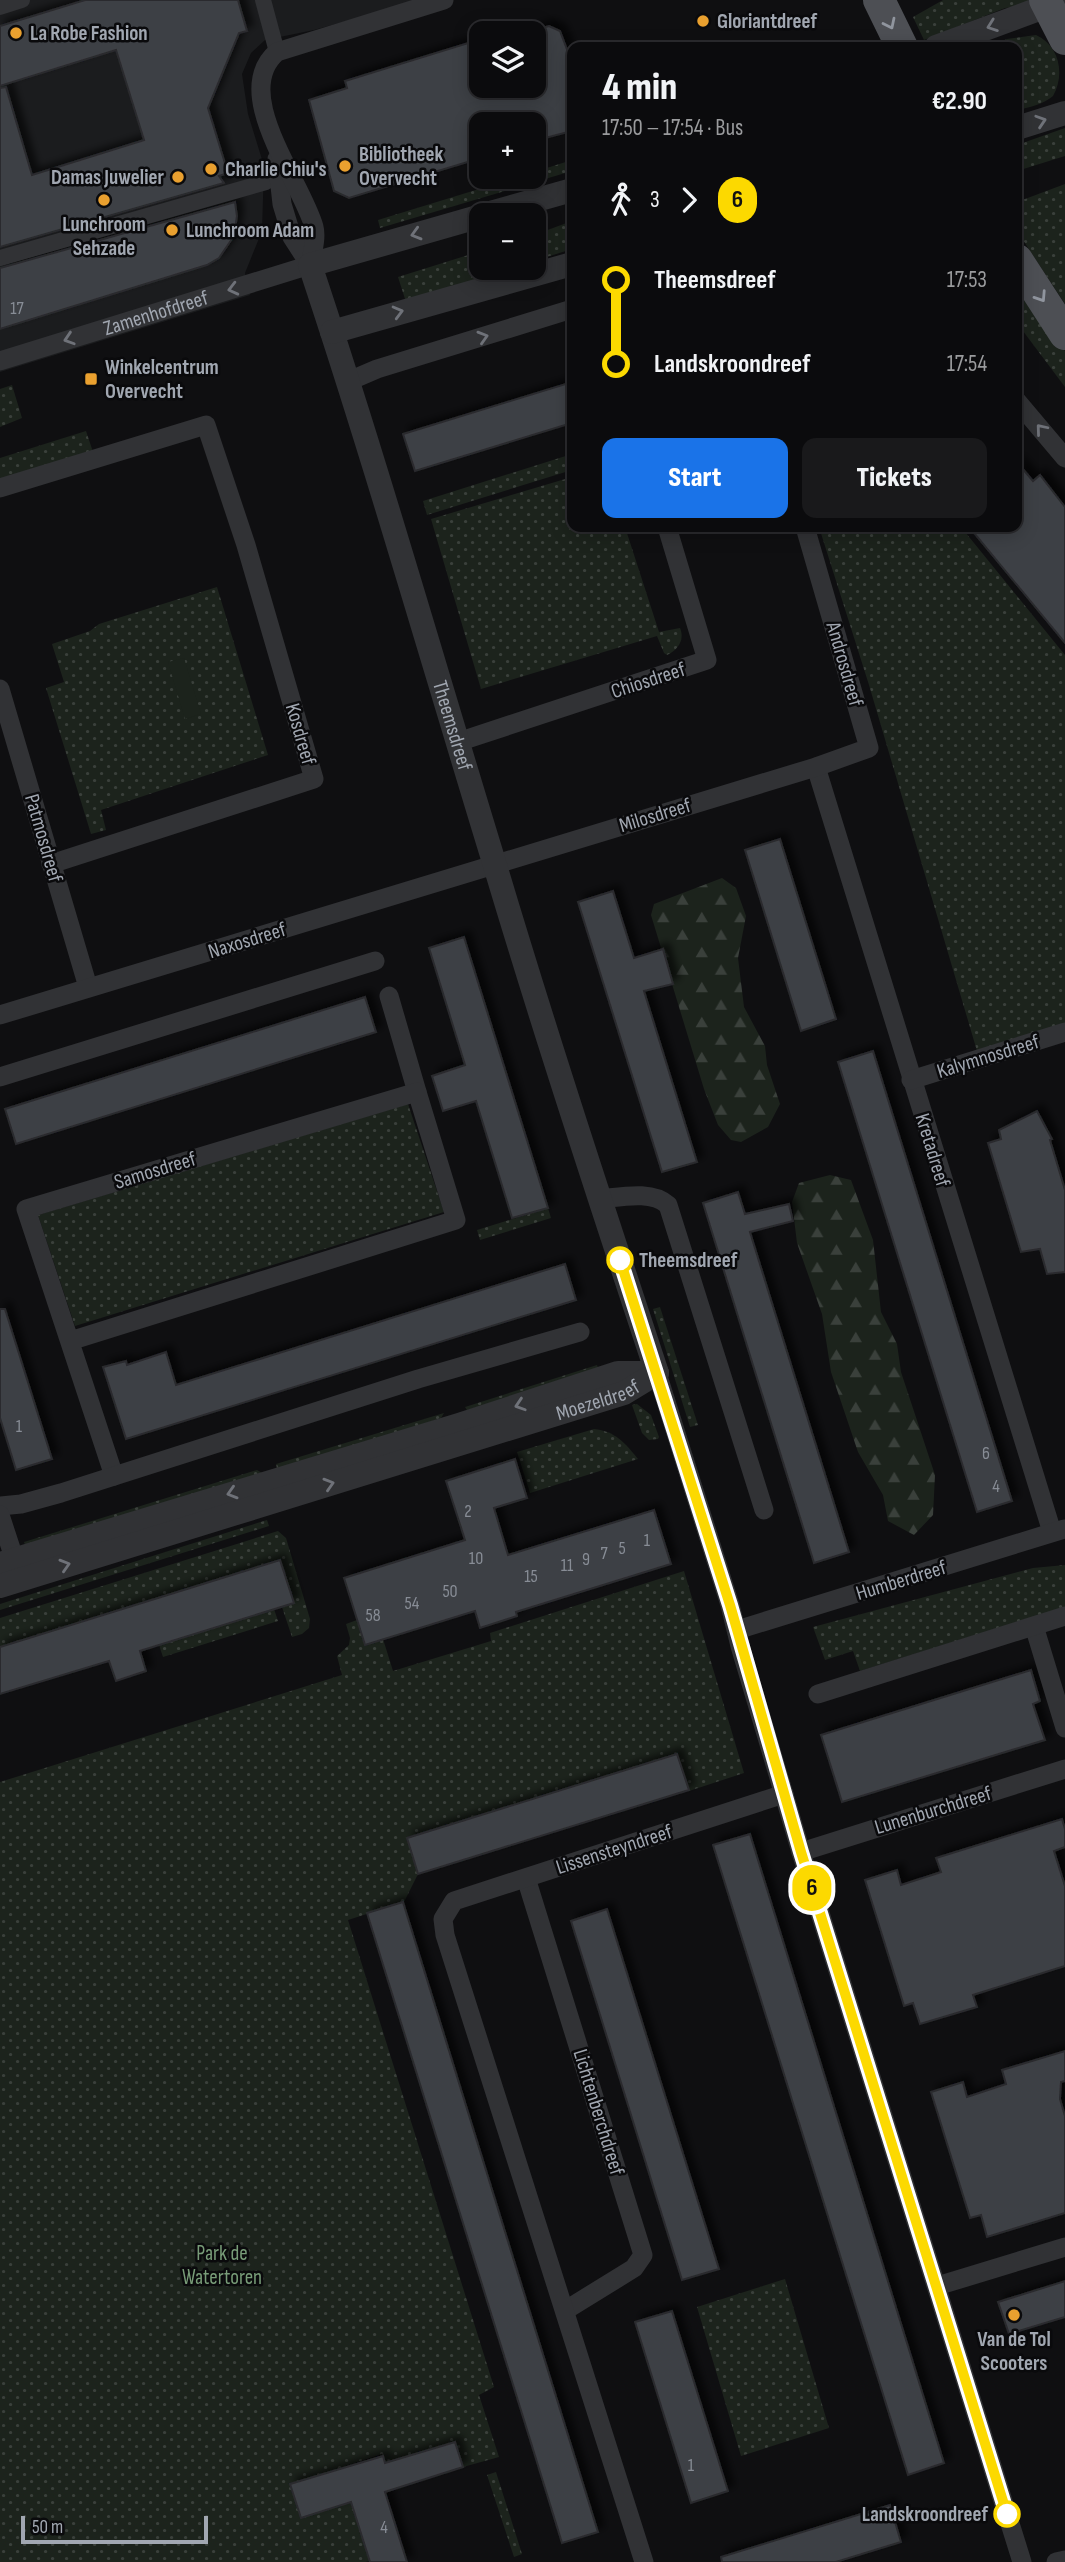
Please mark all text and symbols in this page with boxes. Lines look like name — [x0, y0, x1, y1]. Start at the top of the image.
place label: Gloriantdreef — [717, 9, 817, 34]
marker: Gloriantdreef — [695, 13, 711, 29]
one-way arrow — [881, 17, 895, 29]
one-way arrow — [986, 18, 998, 32]
place label: La Robe Fashion — [30, 21, 148, 46]
map controls — [469, 21, 546, 280]
button: layers — [469, 21, 546, 98]
marker: La Robe Fashion — [8, 25, 24, 41]
text: 4 min — [602, 65, 677, 110]
text: €2.90 — [932, 86, 987, 117]
button: + — [469, 112, 546, 189]
text: 17:50 – 17:54 · Bus — [602, 114, 743, 142]
one-way arrow — [1035, 114, 1047, 129]
place label: Bibliotheek Overvecht — [359, 142, 444, 191]
place label: Charlie Chiu's — [225, 157, 327, 182]
marker: Bibliotheek Overvecht — [337, 158, 353, 174]
marker: Charlie Chiu's — [203, 161, 219, 177]
place label: Damas Juwelier — [51, 165, 164, 190]
marker: Damas Juwelier — [170, 169, 186, 185]
icon: walk — [602, 181, 640, 219]
icon: forward — [670, 181, 708, 219]
text: 6 — [732, 185, 743, 214]
text: 3 — [650, 186, 660, 214]
marker: Lunchroom Sehzade — [96, 192, 112, 208]
button: − — [469, 203, 546, 280]
place label: Lunchroom Sehzade — [62, 212, 146, 261]
place label: Lunchroom Adam — [186, 218, 314, 243]
marker: Lunchroom Adam — [164, 222, 180, 238]
one-way arrow — [410, 226, 422, 241]
text: Theemsdreef — [654, 265, 776, 296]
text: 17:53 — [947, 266, 987, 294]
one-way arrow — [227, 281, 239, 295]
street label: Zamenhofdreef — [100, 285, 212, 341]
one-way arrow — [1033, 289, 1045, 302]
house number: 17 — [10, 298, 25, 319]
one-way arrow — [391, 306, 403, 321]
one-way arrow — [64, 331, 76, 345]
one-way arrow — [476, 331, 489, 345]
text: Landskroondreef — [654, 349, 810, 380]
text: 17:54 — [947, 350, 987, 378]
place label: Winkelcentrum Overvecht — [105, 355, 219, 404]
marker: Winkelcentrum Overvecht — [83, 371, 99, 387]
one-way arrow — [1037, 424, 1049, 437]
button: Start — [602, 438, 788, 518]
button: Tickets — [802, 438, 987, 518]
street label: Androsdreef — [820, 618, 869, 710]
street label: Chiosdreef — [608, 656, 689, 704]
street label: Theemsdreef — [427, 678, 478, 775]
street label: Kosdreef — [280, 701, 321, 769]
street label: Patmosdreef — [19, 791, 68, 886]
street label: Milosdreef — [616, 792, 695, 838]
street label: Naxosdreef — [205, 917, 290, 964]
street label: Kalymnosdreef — [934, 1029, 1043, 1084]
street label: Kretadreef — [910, 1111, 956, 1191]
street label: Samosdreef — [111, 1146, 200, 1195]
marker: Theemsdreef — [607, 1247, 633, 1273]
place label: Theemsdreef — [639, 1248, 738, 1273]
street label: Moezeldreef — [553, 1374, 645, 1426]
one-way arrow — [514, 1397, 527, 1411]
house number: 1 — [16, 1416, 23, 1437]
house number: 6 — [982, 1443, 990, 1464]
house number: 4 — [992, 1476, 1000, 1497]
one-way arrow — [323, 1477, 335, 1492]
one-way arrow — [227, 1484, 239, 1499]
house number: 2 — [464, 1501, 472, 1522]
house number: 1 — [644, 1530, 651, 1551]
house number: 5 — [618, 1538, 626, 1559]
house number: 7 — [600, 1543, 608, 1564]
house number: 10 — [469, 1548, 483, 1569]
house number: 9 — [582, 1549, 590, 1570]
house number: 11 — [561, 1555, 574, 1576]
street label: Humberdreef — [853, 1555, 950, 1606]
one-way arrow — [59, 1559, 71, 1574]
house number: 15 — [524, 1566, 538, 1587]
house number: 50 — [442, 1581, 458, 1602]
house number: 54 — [405, 1593, 420, 1614]
house number: 58 — [365, 1605, 381, 1626]
street label: Lunenburchdreef — [872, 1781, 996, 1840]
street label: Lissensteyndreef — [553, 1819, 676, 1880]
line badge: 6 — [789, 1865, 835, 1911]
text: 6 — [806, 1873, 818, 1902]
street label: Lichtenberchdreef — [567, 2046, 630, 2179]
park label: Park de Watertoren — [182, 2241, 262, 2290]
marker: Van de Tol Scooters — [1006, 2307, 1022, 2323]
place label: Van de Tol Scooters — [977, 2327, 1051, 2376]
house number: 1 — [688, 2455, 695, 2476]
marker: Landskroondreef — [994, 2501, 1020, 2527]
place label: Landskroondreef — [862, 2502, 988, 2527]
scale bar — [21, 2513, 208, 2545]
text: 50 m — [32, 2516, 63, 2539]
house number: 4 — [380, 2517, 388, 2538]

